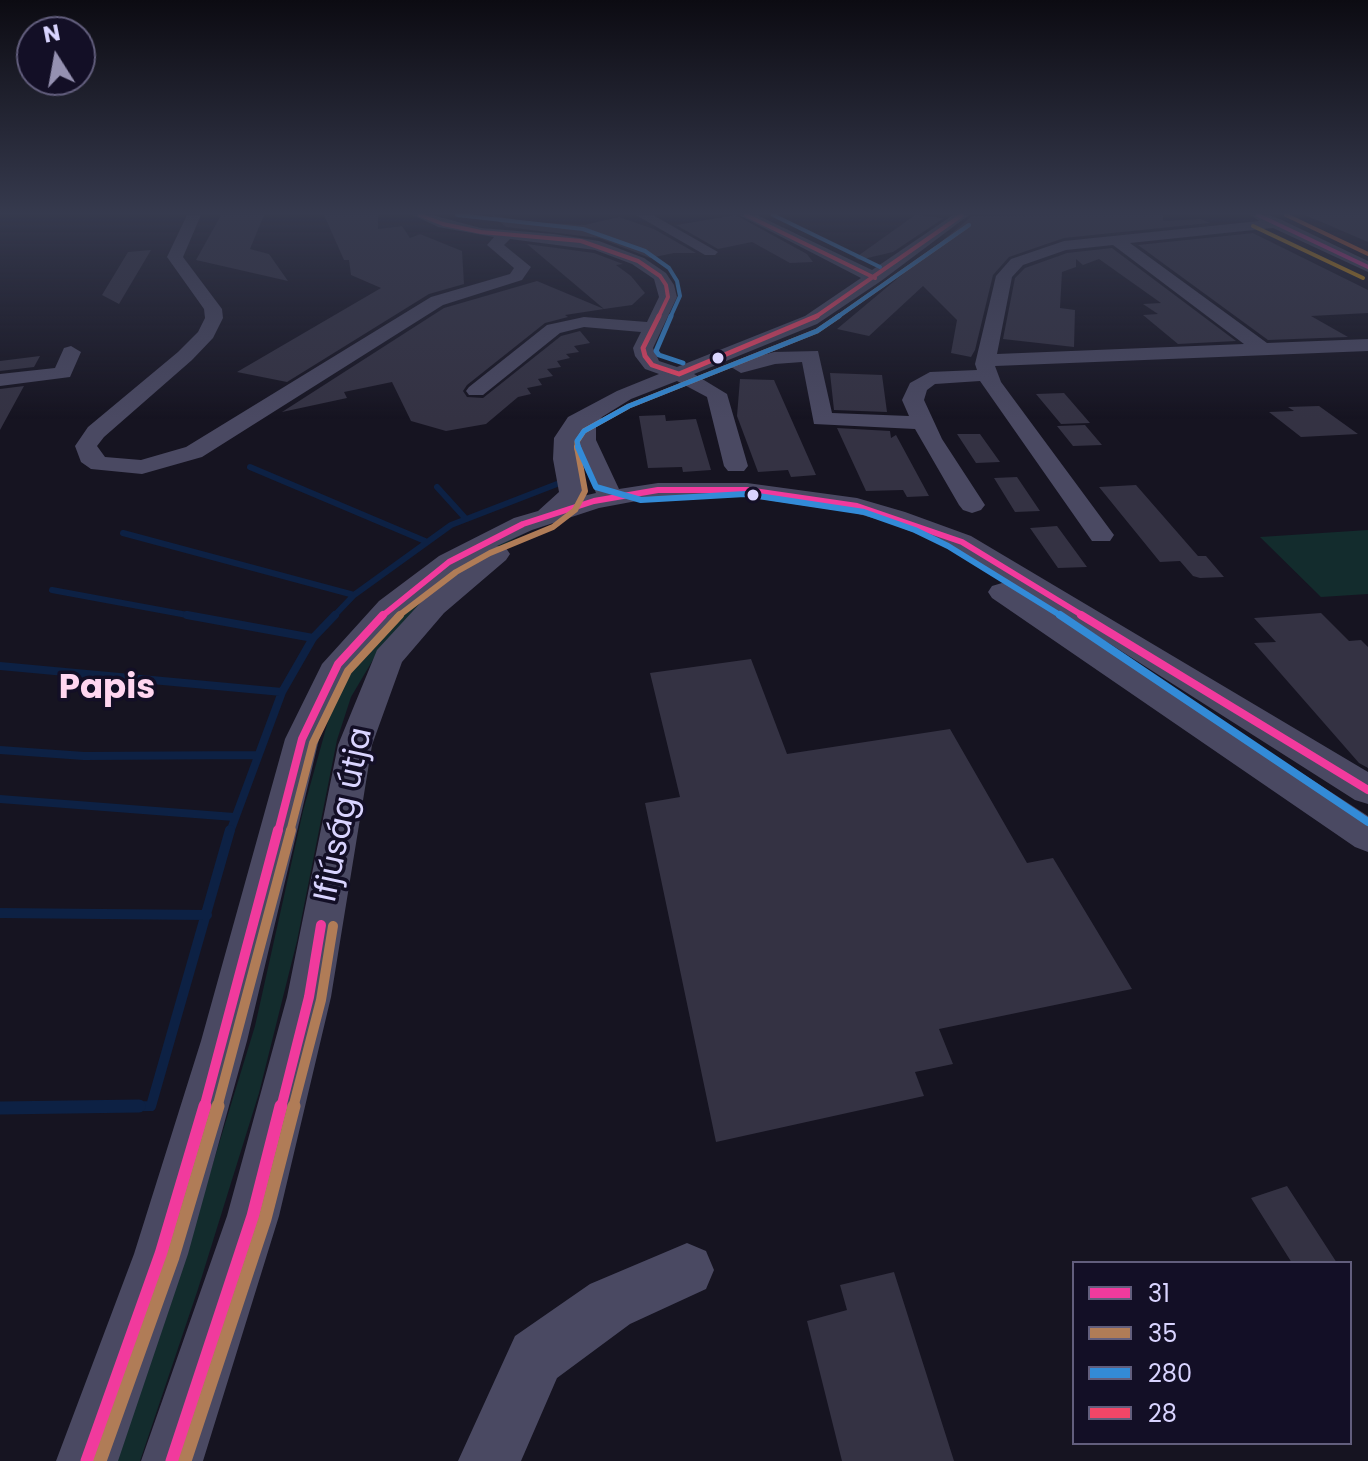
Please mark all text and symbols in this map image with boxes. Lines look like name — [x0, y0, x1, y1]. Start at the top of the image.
north arrow — [16, 16, 96, 96]
text: N — [41, 17, 63, 51]
unlabelled marker — [710, 350, 726, 366]
unlabelled marker — [745, 487, 761, 503]
district label: Papis — [59, 669, 155, 709]
street label: Ifjúság útja — [308, 724, 382, 906]
legend — [1072, 1261, 1352, 1445]
text: 31 — [1148, 1277, 1170, 1310]
text: 35 — [1148, 1317, 1177, 1350]
text: 280 — [1148, 1357, 1192, 1390]
text: 28 — [1148, 1397, 1177, 1430]

